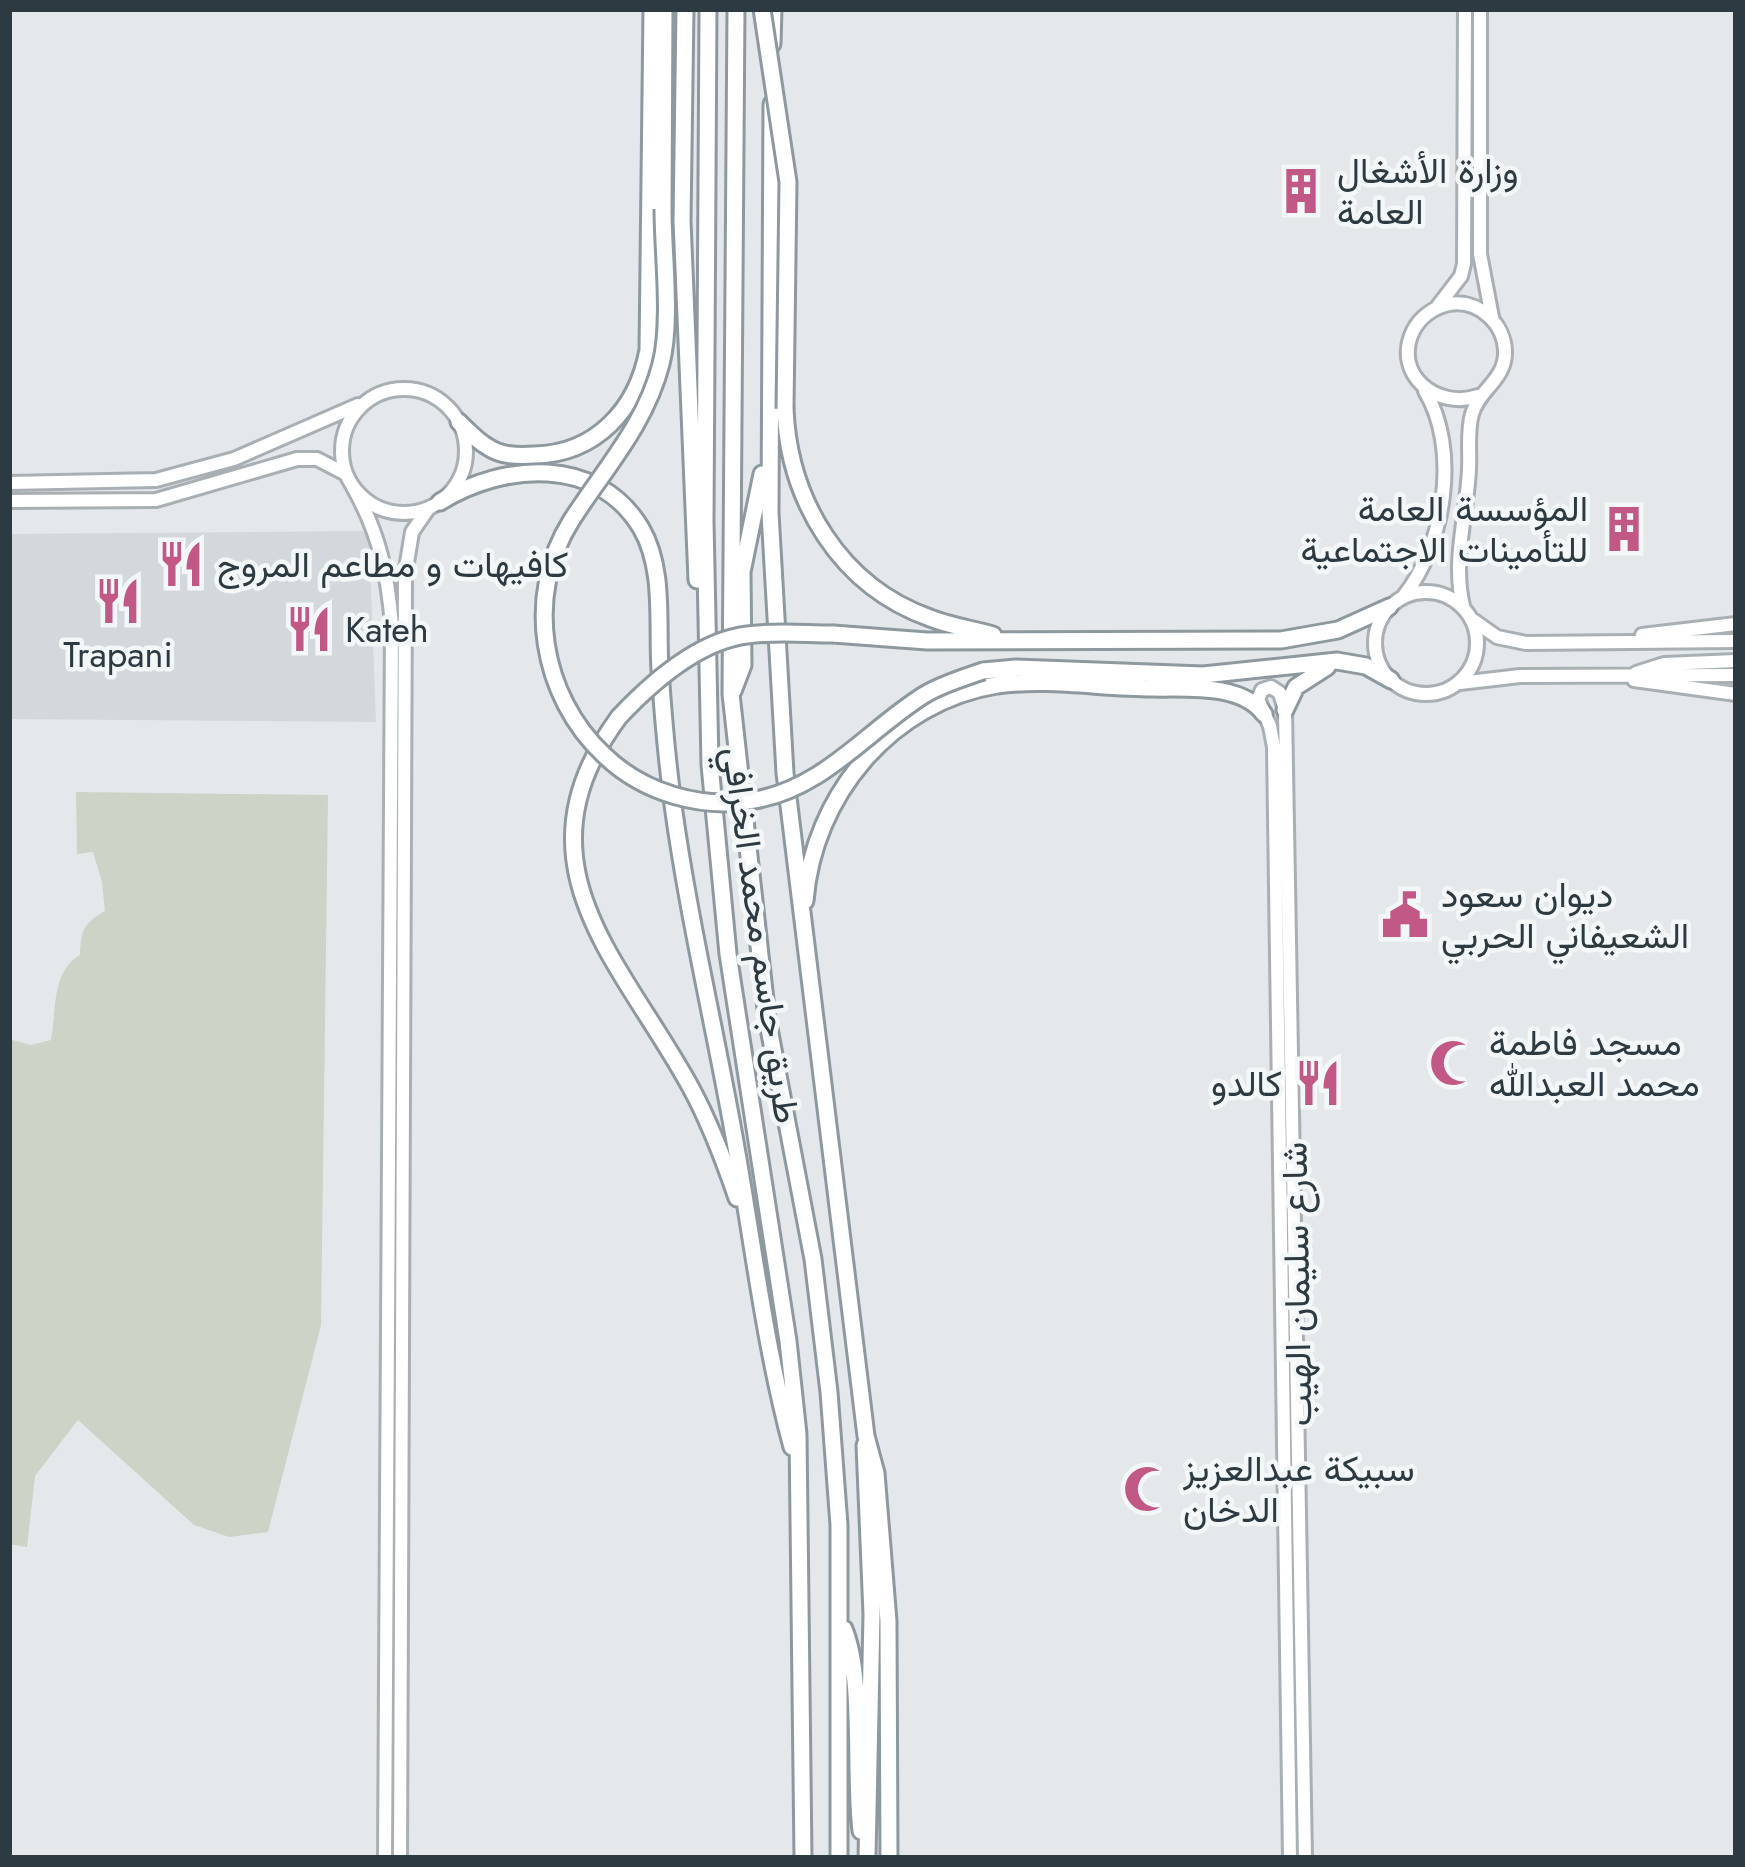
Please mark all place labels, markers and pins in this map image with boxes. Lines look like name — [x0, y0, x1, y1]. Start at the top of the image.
place label: وزارة الأشغال العامة — [1337, 144, 1519, 237]
building icon: وزارة الأشغال العامة — [1276, 166, 1326, 216]
place label: المؤسسة العامة للتأمينات الاجتماعية — [1301, 482, 1588, 575]
building icon: المؤسسة العامة للتأمينات الاجتماعية — [1599, 504, 1649, 554]
place label: كافيهات و مطاعم المروج — [217, 538, 568, 590]
restaurant icon: كافيهات و مطاعم المروج — [156, 539, 206, 589]
restaurant icon: Trapani — [93, 576, 143, 626]
place label: Kateh — [345, 603, 429, 655]
restaurant icon: Kateh — [284, 604, 334, 654]
place label: Trapani — [63, 628, 173, 680]
place label: ديوان سعود الشعيفاني الحربي — [1441, 868, 1689, 965]
public building icon: ديوان سعود الشعيفاني الحربي — [1380, 890, 1430, 940]
place label: مسجد فاطمة محمد العبدالله — [1489, 1016, 1700, 1109]
mosque icon: مسجد فاطمة محمد العبدالله — [1428, 1038, 1478, 1088]
place label: كالدو — [1211, 1057, 1282, 1109]
restaurant icon: كالدو — [1293, 1058, 1343, 1108]
place label: سبيكة عبدالعزيز الدخان — [1182, 1442, 1415, 1535]
mosque icon: سبيكة عبدالعزيز الدخان — [1122, 1464, 1172, 1514]

